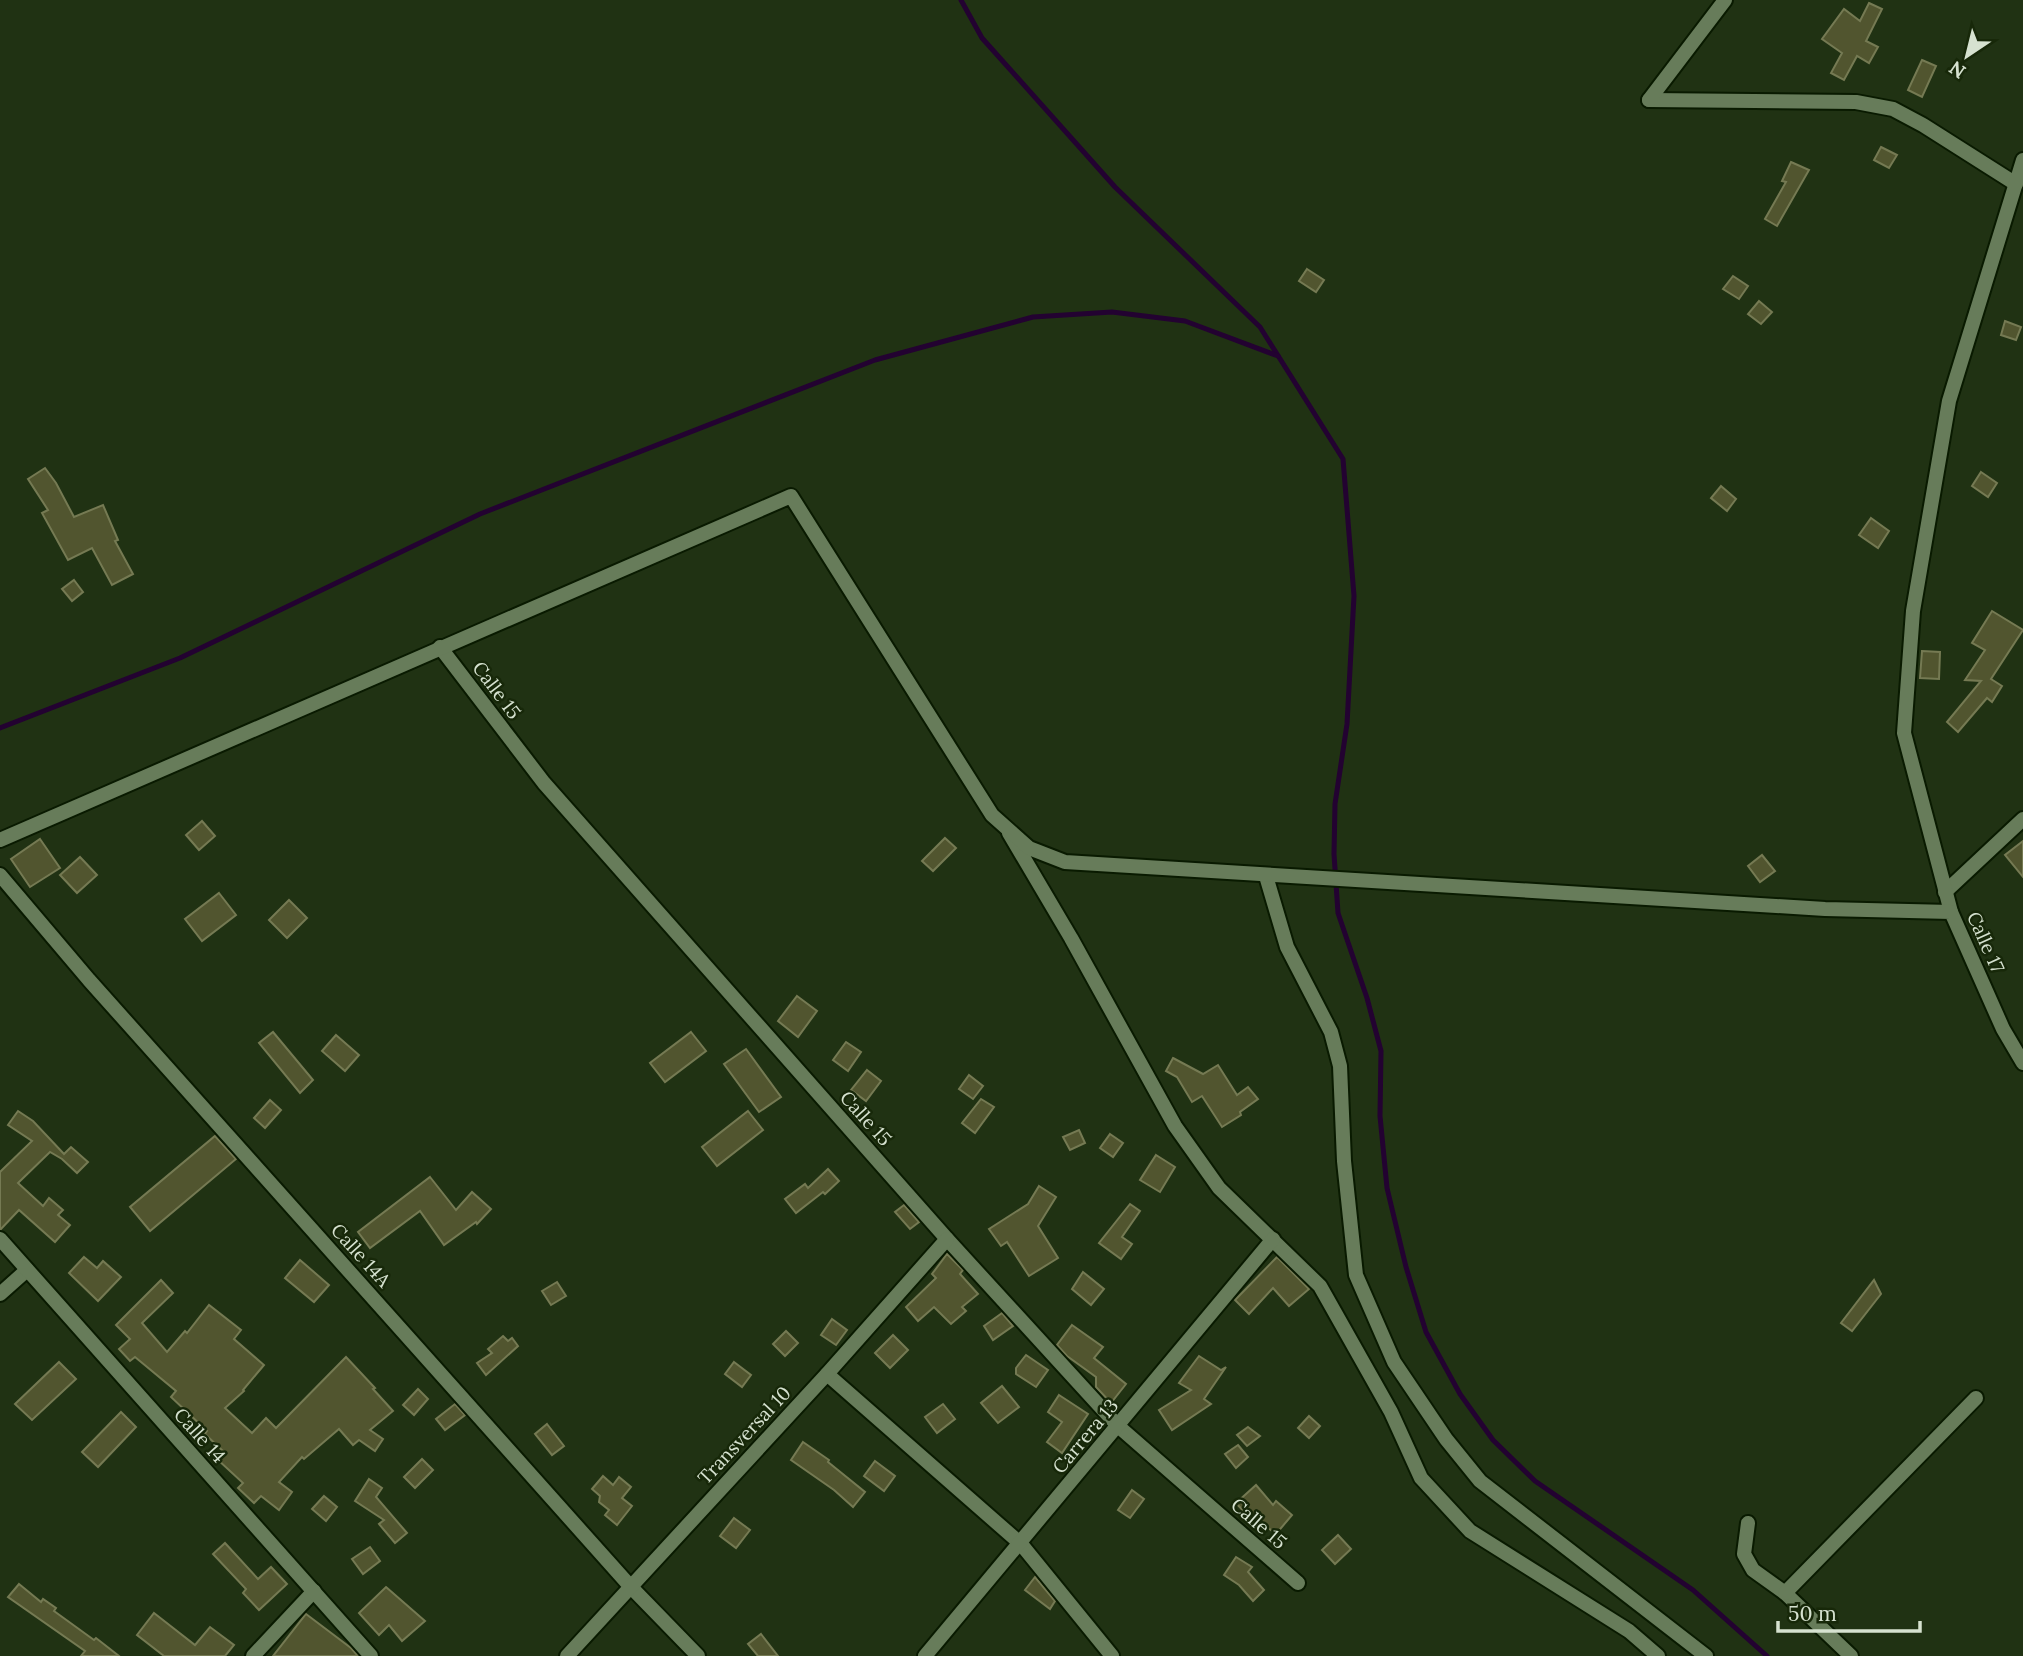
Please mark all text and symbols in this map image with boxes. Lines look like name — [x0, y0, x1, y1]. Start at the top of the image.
north arrow — [1932, 21, 2002, 91]
text: N — [1944, 56, 1970, 84]
street label: Calle 15 — [468, 656, 526, 724]
street label: Calle 17 — [1962, 908, 2010, 977]
street label: Calle 15 — [835, 1085, 897, 1151]
street label: Calle 14A — [326, 1218, 397, 1293]
street label: Transversal 10 — [692, 1381, 796, 1489]
street label: Carrera 13 — [1047, 1394, 1123, 1478]
street label: Calle 14 — [169, 1402, 231, 1468]
street label: Calle 15 — [1226, 1492, 1292, 1554]
scale bar — [1778, 1590, 1920, 1634]
text: 50 m — [1788, 1600, 1837, 1627]

